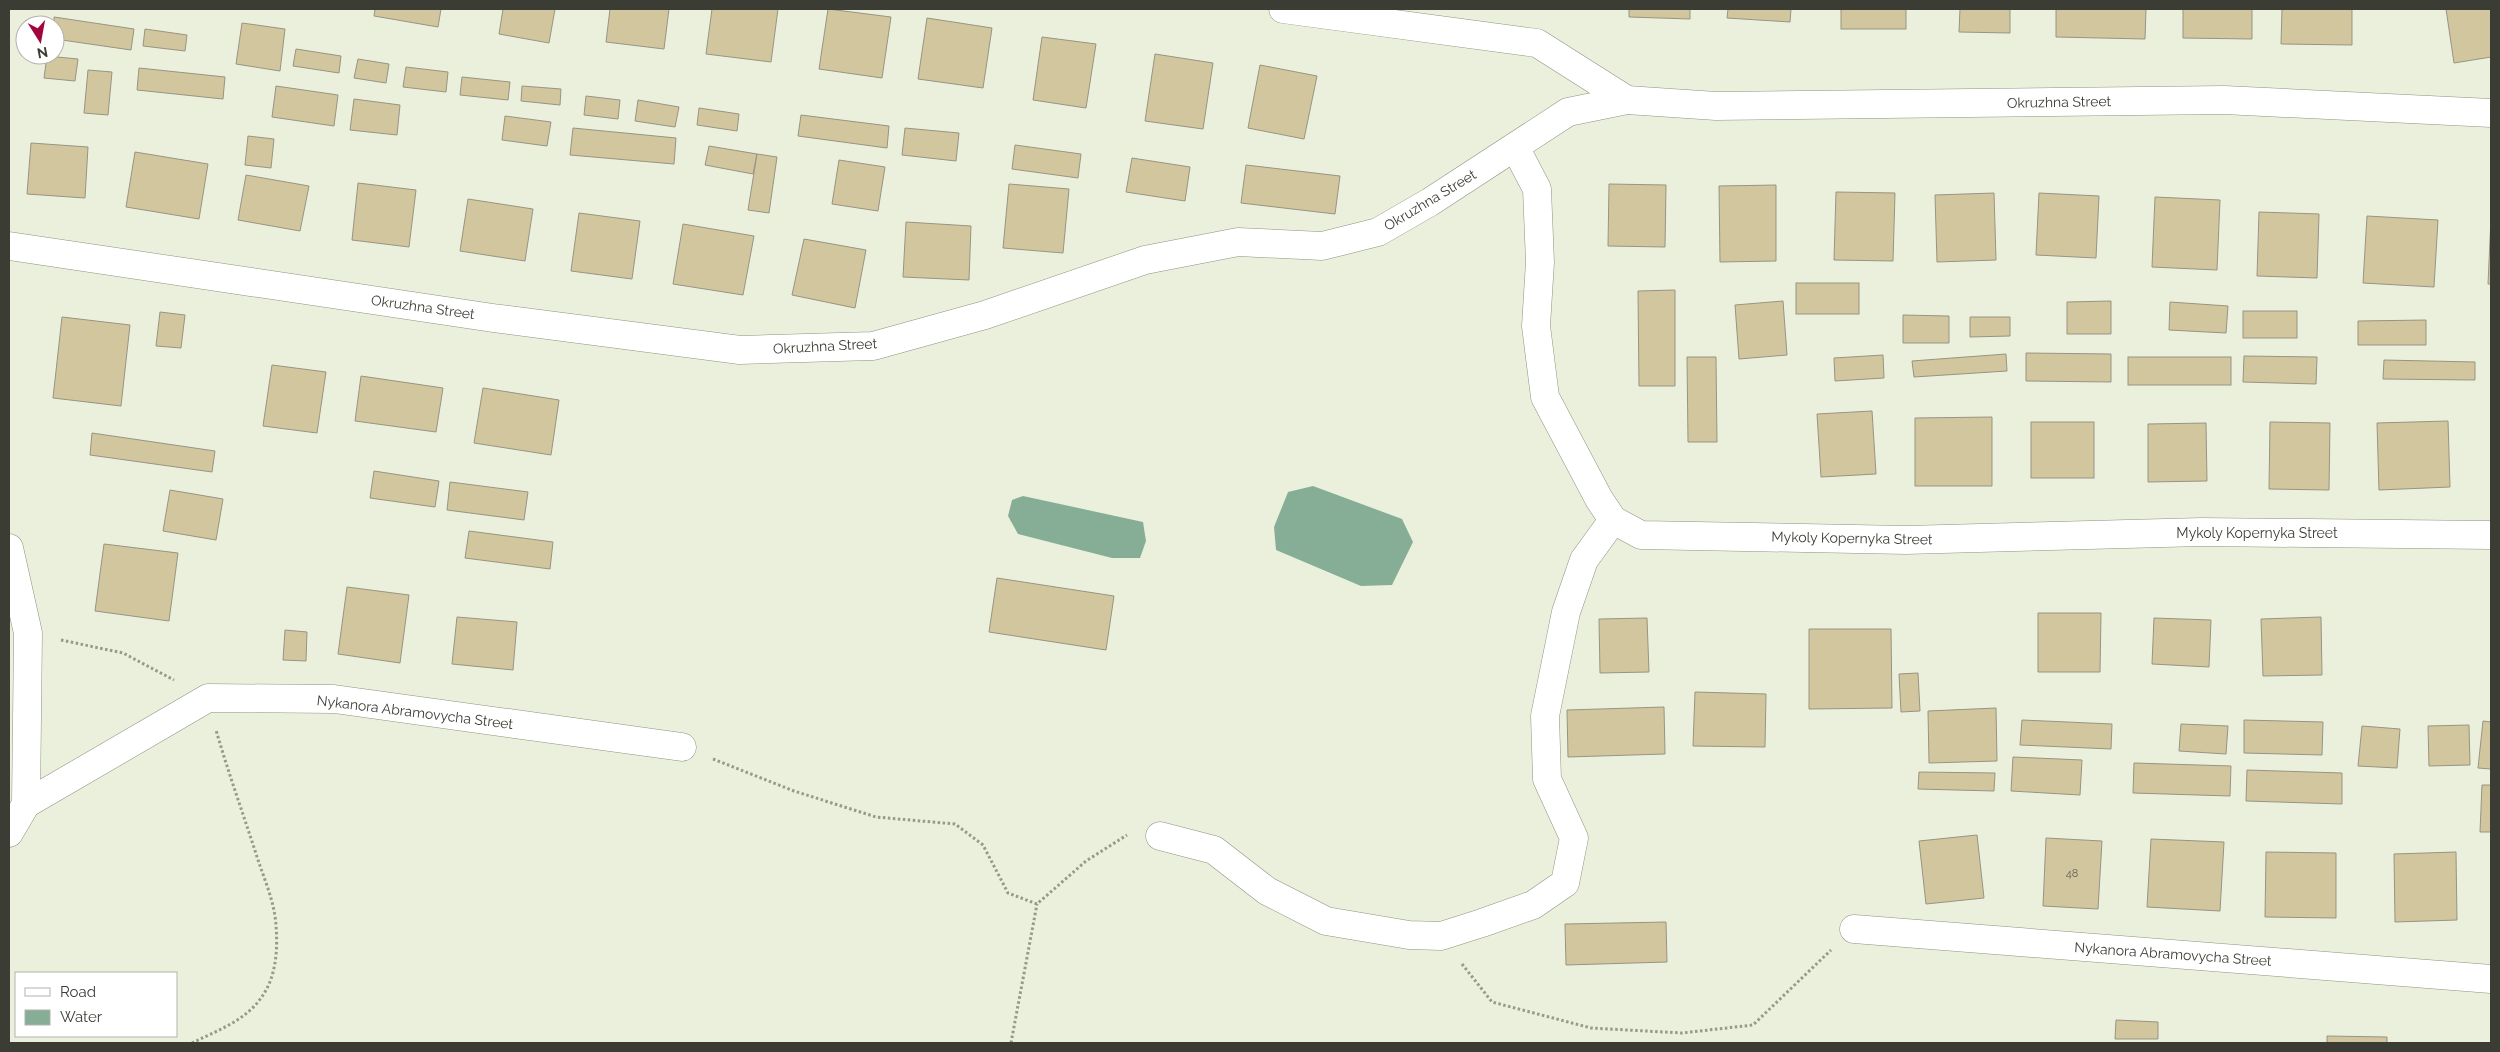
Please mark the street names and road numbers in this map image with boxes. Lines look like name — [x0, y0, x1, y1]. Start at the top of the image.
street label: Okruzhna Street — [2007, 93, 2112, 111]
street label: Okruzhna Street — [1381, 166, 1479, 234]
street label: Okruzhna Street — [370, 292, 476, 322]
street label: Okruzhna Street — [772, 335, 878, 357]
street label: Mykoly Kopernyka Street — [2176, 525, 2338, 541]
street label: Mykoly Kopernyka Street — [1771, 529, 1933, 547]
street label: Nykanora Abramovycha Street — [316, 692, 514, 732]
street label: Nykanora Abramovycha Street — [2074, 939, 2273, 969]

